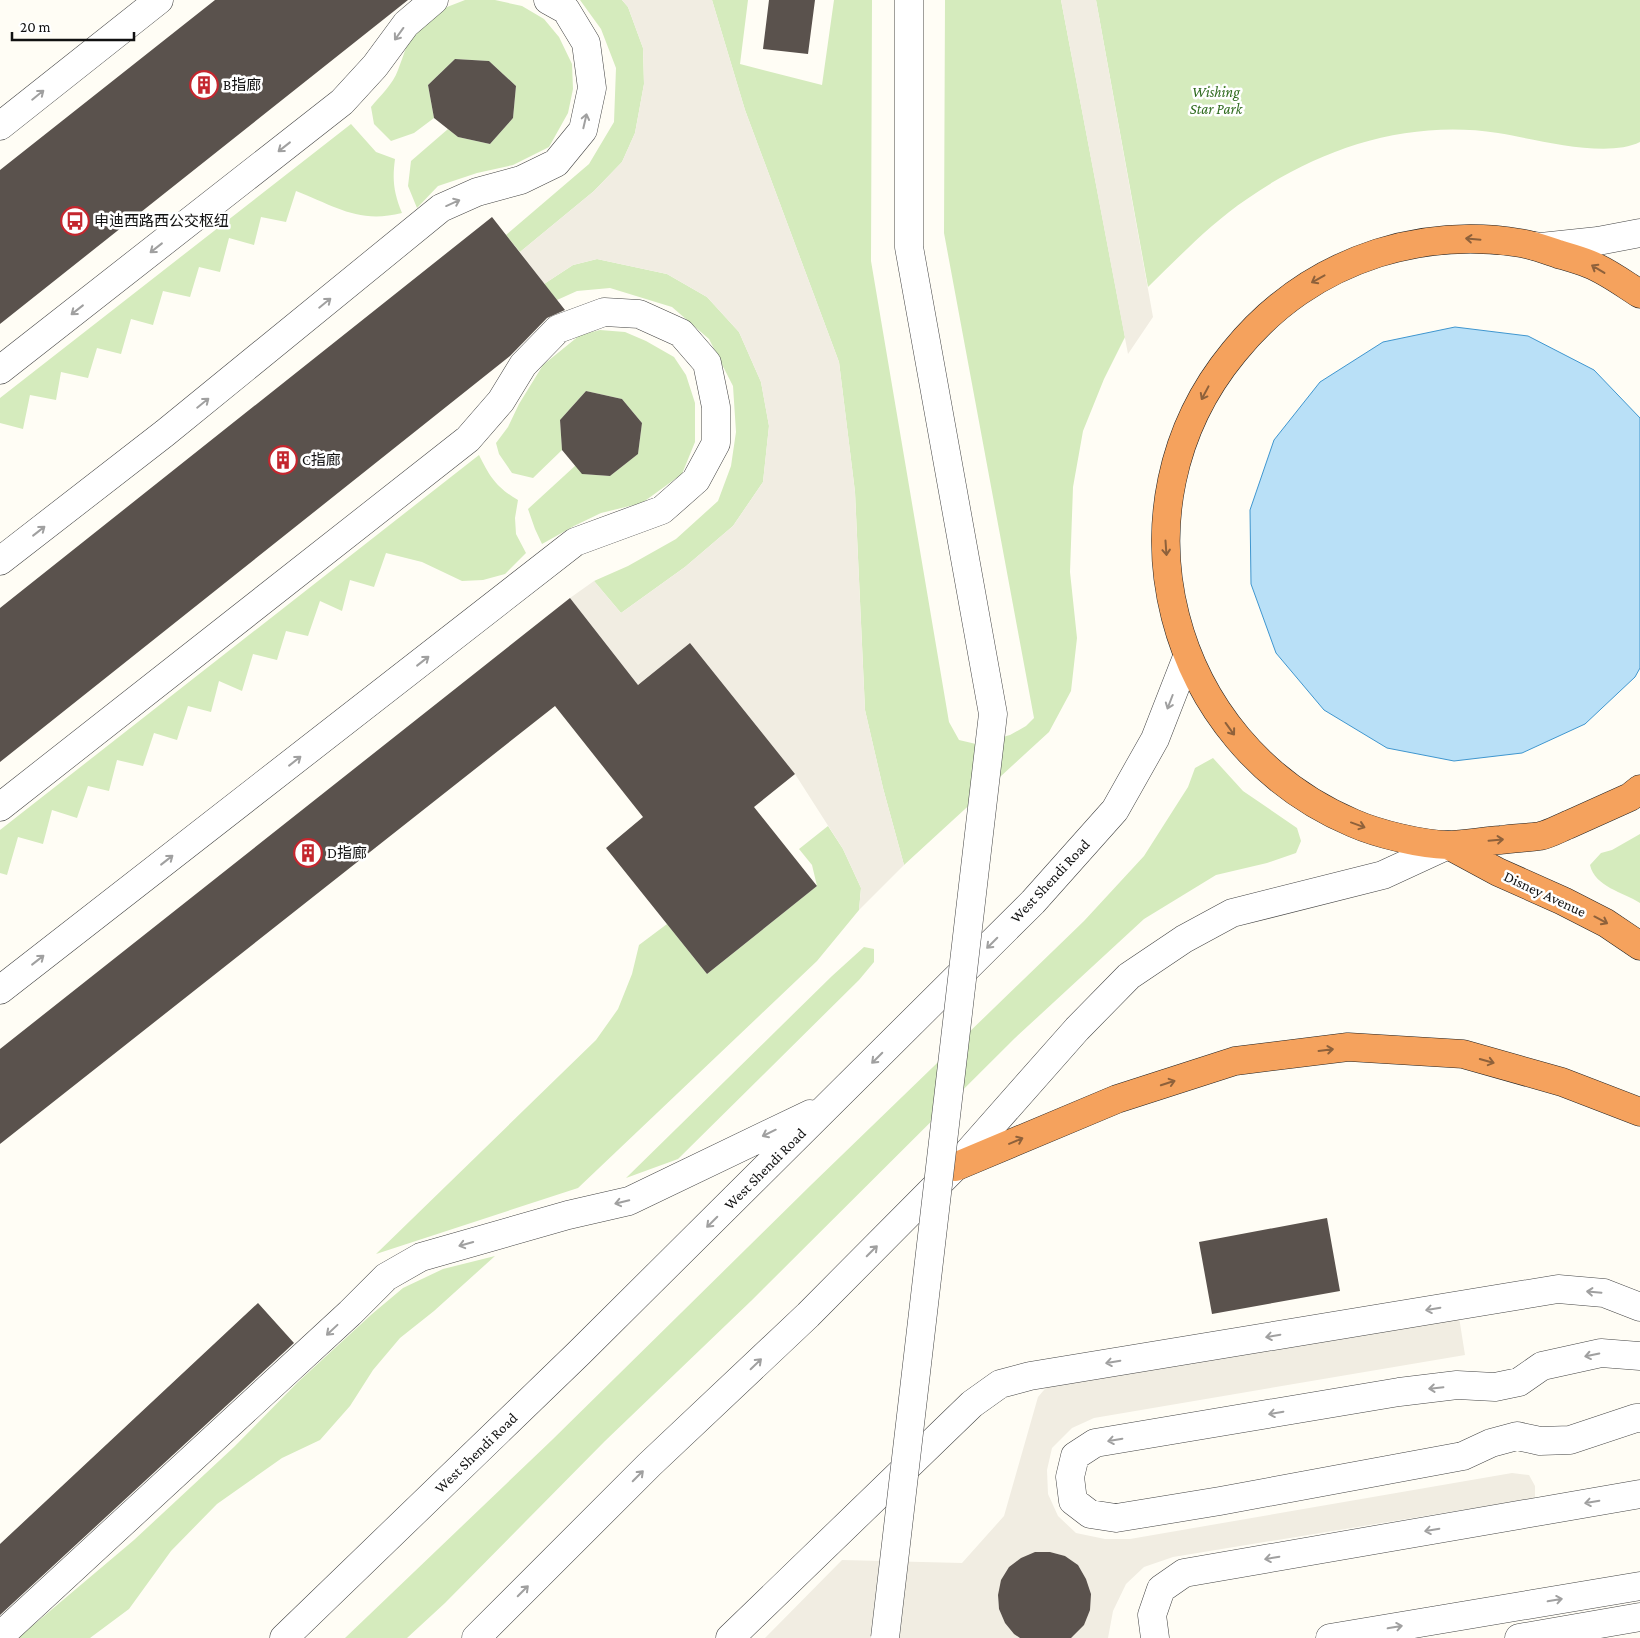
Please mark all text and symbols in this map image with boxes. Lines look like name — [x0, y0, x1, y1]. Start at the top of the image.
scale bar — [12, 10, 135, 42]
text: 20 m — [20, 19, 51, 35]
one-way arrow — [394, 27, 404, 41]
building icon: B指廊 — [189, 70, 219, 100]
place label: B指廊 — [223, 76, 261, 93]
park label: Wishing Star Park — [1190, 84, 1244, 117]
one-way arrow — [31, 90, 44, 101]
one-way arrow — [581, 113, 590, 129]
one-way arrow — [278, 142, 291, 153]
one-way arrow — [445, 197, 460, 207]
bus stop icon: 申迪西路西公交枢纽 — [60, 206, 90, 236]
place label: 申迪西路西公交枢纽 — [94, 213, 229, 229]
one-way arrow — [1466, 234, 1482, 243]
one-way arrow — [150, 242, 163, 253]
one-way arrow — [1592, 263, 1606, 273]
one-way arrow — [1311, 274, 1326, 284]
one-way arrow — [318, 297, 331, 308]
one-way arrow — [71, 304, 84, 315]
one-way arrow — [1200, 385, 1210, 400]
one-way arrow — [196, 397, 209, 408]
building icon: C指廊 — [268, 445, 298, 475]
place label: C指廊 — [302, 451, 341, 468]
one-way arrow — [32, 526, 46, 536]
one-way arrow — [1161, 540, 1170, 556]
one-way arrow — [416, 655, 429, 666]
one-way arrow — [1165, 694, 1174, 709]
one-way arrow — [1225, 722, 1235, 736]
one-way arrow — [288, 755, 301, 766]
one-way arrow — [1350, 821, 1365, 830]
one-way arrow — [1488, 835, 1504, 845]
street label: West Shendi Road — [1007, 836, 1093, 926]
building icon: D指廊 — [293, 838, 323, 868]
place label: D指廊 — [327, 844, 367, 861]
one-way arrow — [160, 855, 173, 866]
street label: Disney Avenue — [1501, 868, 1589, 921]
one-way arrow — [1593, 916, 1608, 925]
one-way arrow — [986, 937, 998, 949]
one-way arrow — [32, 955, 45, 966]
one-way arrow — [1318, 1044, 1334, 1054]
one-way arrow — [871, 1051, 883, 1063]
one-way arrow — [1479, 1056, 1495, 1066]
one-way arrow — [1160, 1077, 1176, 1087]
street label: West Shendi Road — [721, 1125, 809, 1213]
one-way arrow — [762, 1129, 777, 1139]
one-way arrow — [1008, 1136, 1023, 1145]
one-way arrow — [615, 1198, 631, 1207]
one-way arrow — [706, 1215, 718, 1227]
one-way arrow — [458, 1240, 474, 1250]
one-way arrow — [866, 1244, 878, 1257]
one-way arrow — [1586, 1287, 1602, 1297]
one-way arrow — [1426, 1304, 1442, 1314]
one-way arrow — [325, 1324, 338, 1336]
one-way arrow — [1265, 1331, 1281, 1341]
one-way arrow — [1584, 1351, 1600, 1361]
one-way arrow — [749, 1358, 762, 1370]
one-way arrow — [1105, 1358, 1121, 1368]
one-way arrow — [1428, 1383, 1444, 1392]
one-way arrow — [1268, 1408, 1284, 1418]
street label: West Shendi Road — [432, 1410, 521, 1496]
one-way arrow — [1108, 1435, 1124, 1445]
one-way arrow — [632, 1470, 644, 1483]
one-way arrow — [1584, 1498, 1600, 1508]
one-way arrow — [1424, 1525, 1440, 1535]
one-way arrow — [1264, 1553, 1280, 1563]
one-way arrow — [517, 1585, 529, 1597]
one-way arrow — [1547, 1594, 1563, 1604]
one-way arrow — [1387, 1622, 1403, 1632]

